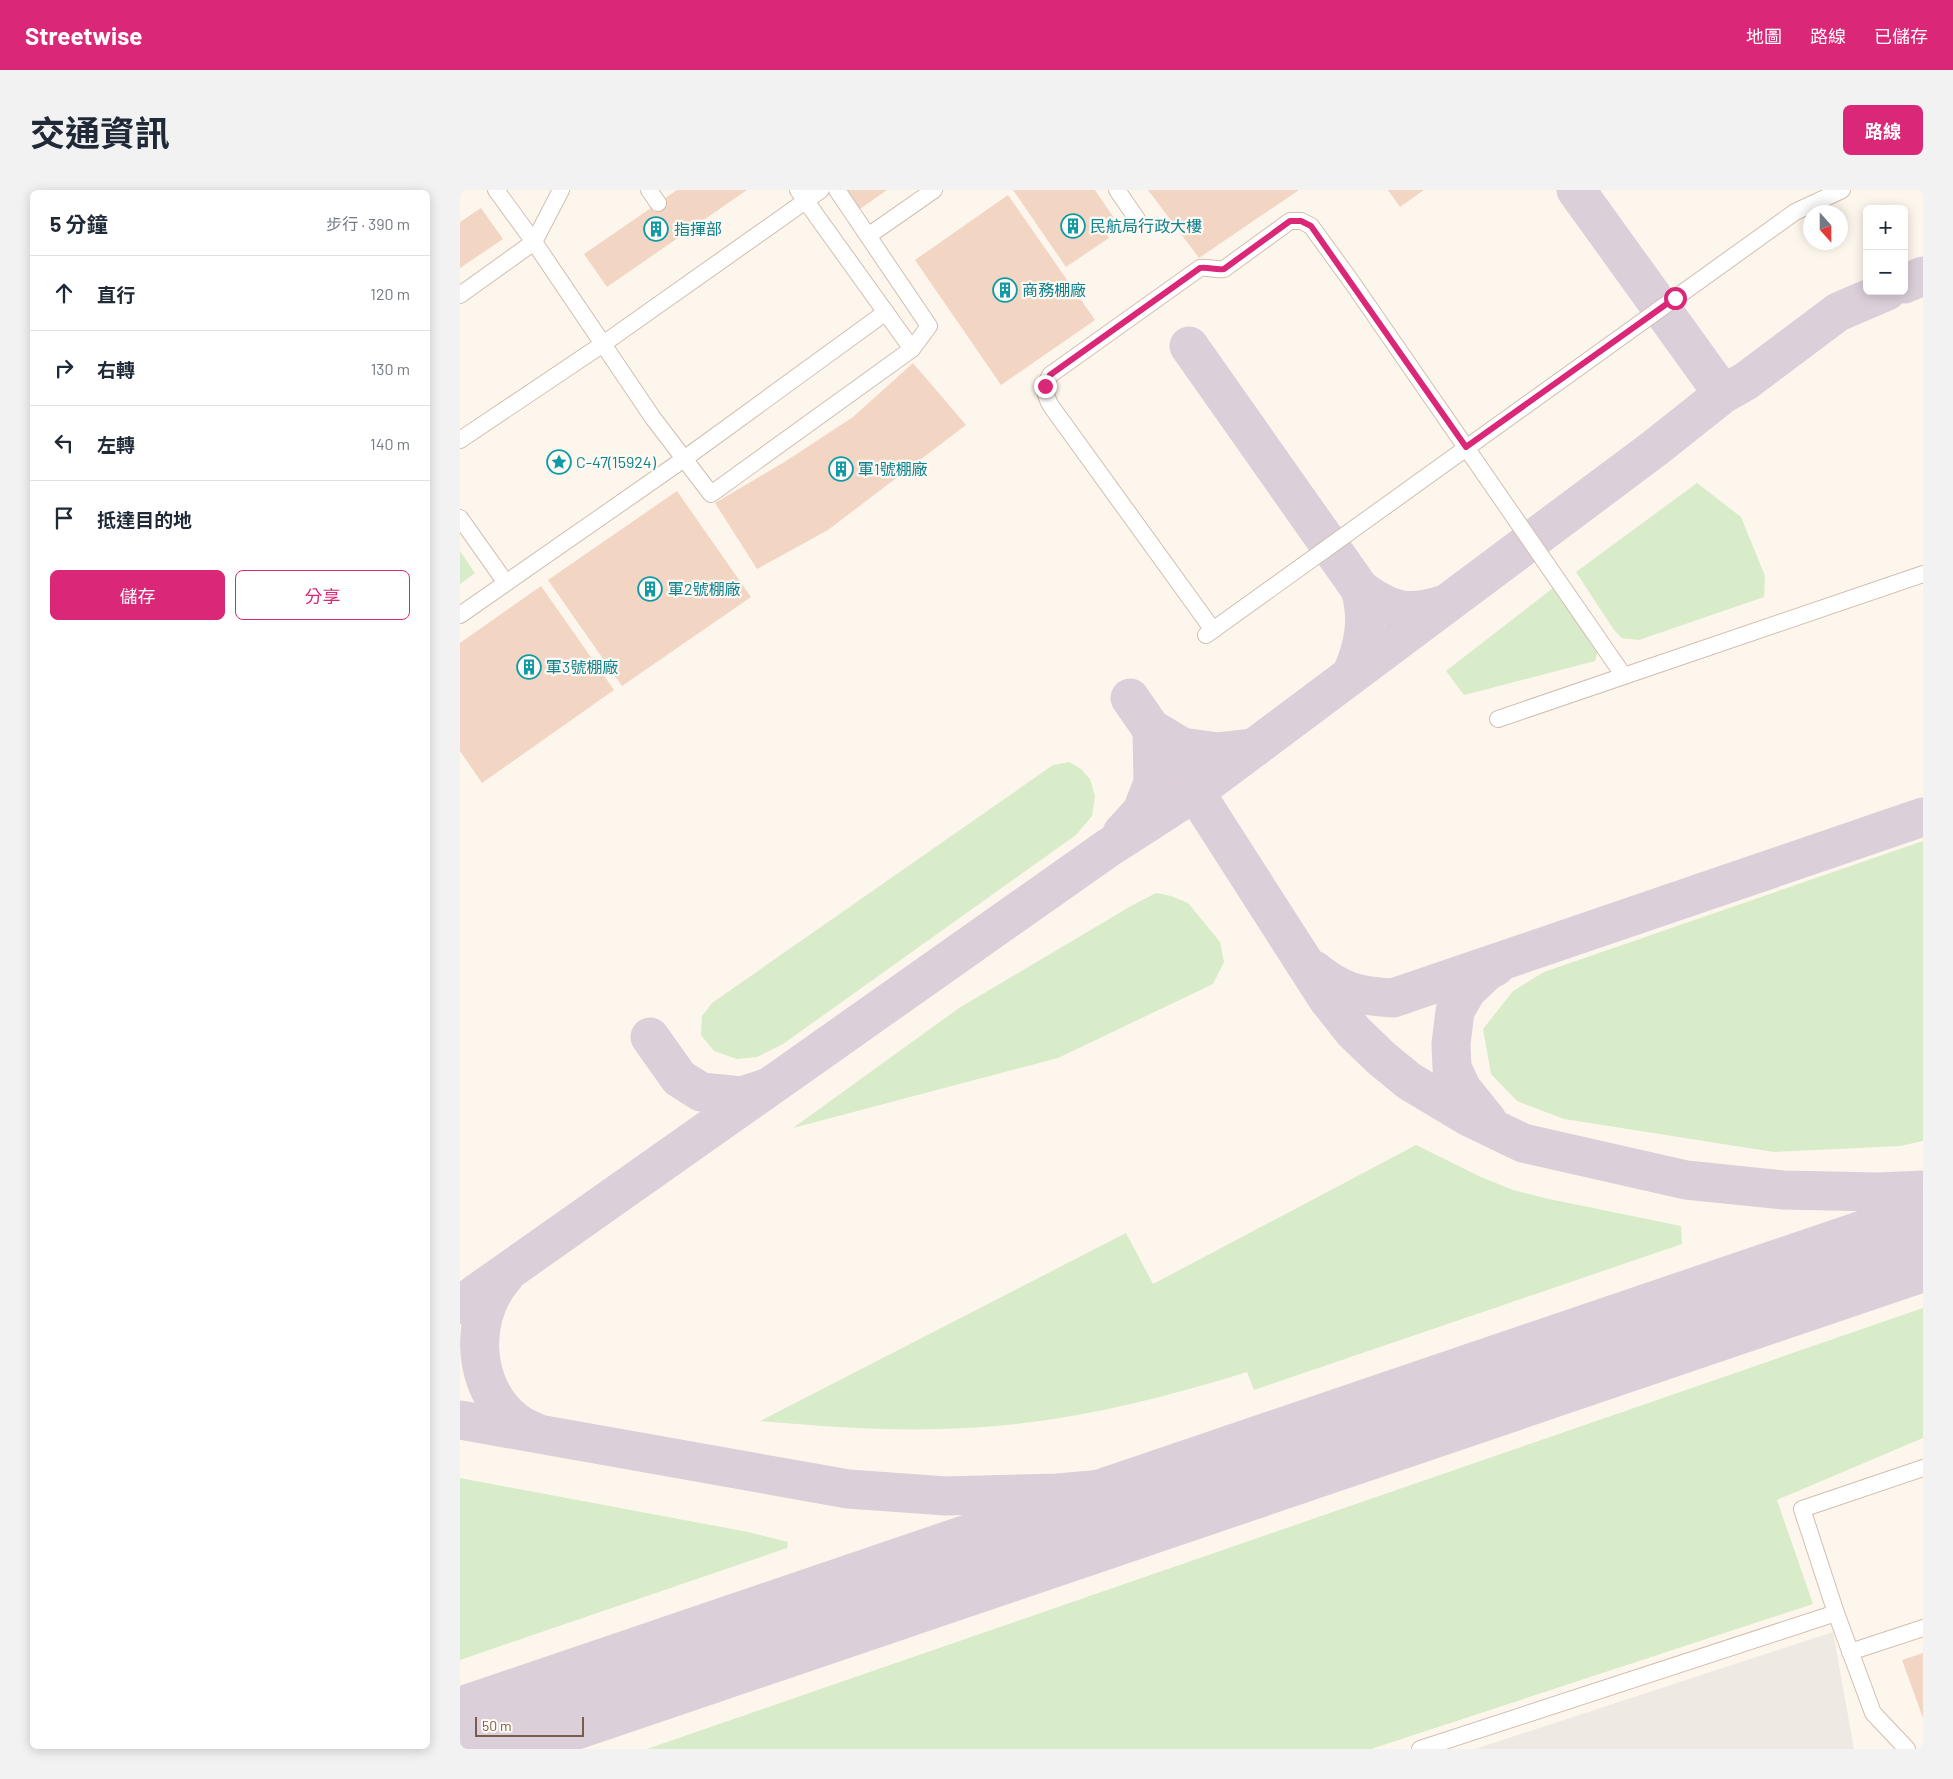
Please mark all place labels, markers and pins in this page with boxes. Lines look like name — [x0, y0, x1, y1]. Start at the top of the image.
building icon: 民航局行政大樓 — [1060, 213, 1086, 239]
building icon: 指揮部 — [643, 216, 669, 242]
place label: 民航局行政大樓 — [1090, 216, 1202, 235]
place label: 指揮部 — [674, 219, 722, 238]
building icon: 商務棚廠 — [992, 277, 1018, 303]
place label: 商務棚廠 — [1022, 280, 1086, 299]
place icon: C-47(15924) — [546, 449, 572, 475]
place label: C-47(15924) — [576, 452, 657, 471]
building icon: 軍1號棚廠 — [828, 456, 854, 482]
place label: 軍1號棚廠 — [858, 459, 928, 478]
building icon: 軍2號棚廠 — [637, 576, 663, 602]
place label: 軍2號棚廠 — [668, 579, 741, 598]
building icon: 軍3號棚廠 — [516, 654, 542, 680]
place label: 軍3號棚廠 — [546, 657, 618, 676]

